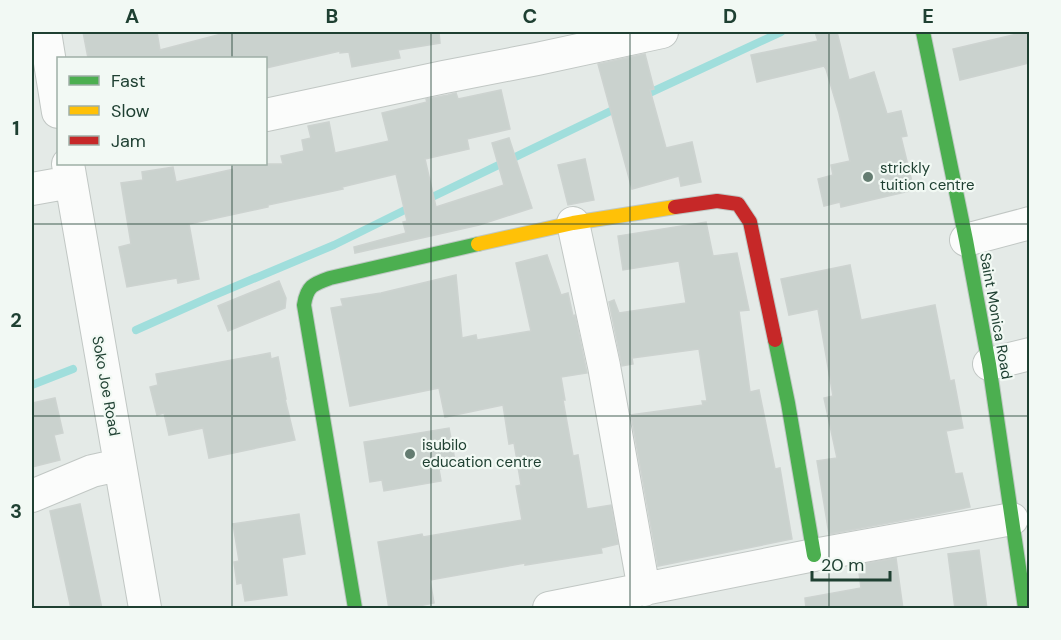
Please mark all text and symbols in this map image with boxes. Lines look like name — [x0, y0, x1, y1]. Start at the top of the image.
text: A — [125, 3, 139, 29]
text: B — [326, 3, 338, 29]
text: C — [523, 3, 537, 29]
text: D — [723, 3, 737, 29]
text: E — [922, 3, 934, 29]
legend — [57, 57, 267, 165]
text: Fast — [111, 69, 146, 93]
text: Slow — [111, 99, 150, 123]
text: 1 — [12, 115, 20, 141]
text: Jam — [111, 129, 146, 153]
place label: strickly tuition centre — [880, 158, 974, 195]
marker: strickly tuition centre — [861, 170, 875, 184]
street label: Saint Monica Road — [975, 251, 1017, 381]
text: 2 — [10, 307, 22, 333]
street label: Soko Joe Road — [87, 334, 125, 438]
place label: isubilo education centre — [422, 435, 541, 472]
marker: isubilo education centre — [403, 447, 417, 461]
text: 3 — [10, 498, 22, 524]
scale bar — [812, 544, 890, 582]
text: 20 m — [821, 553, 864, 577]

